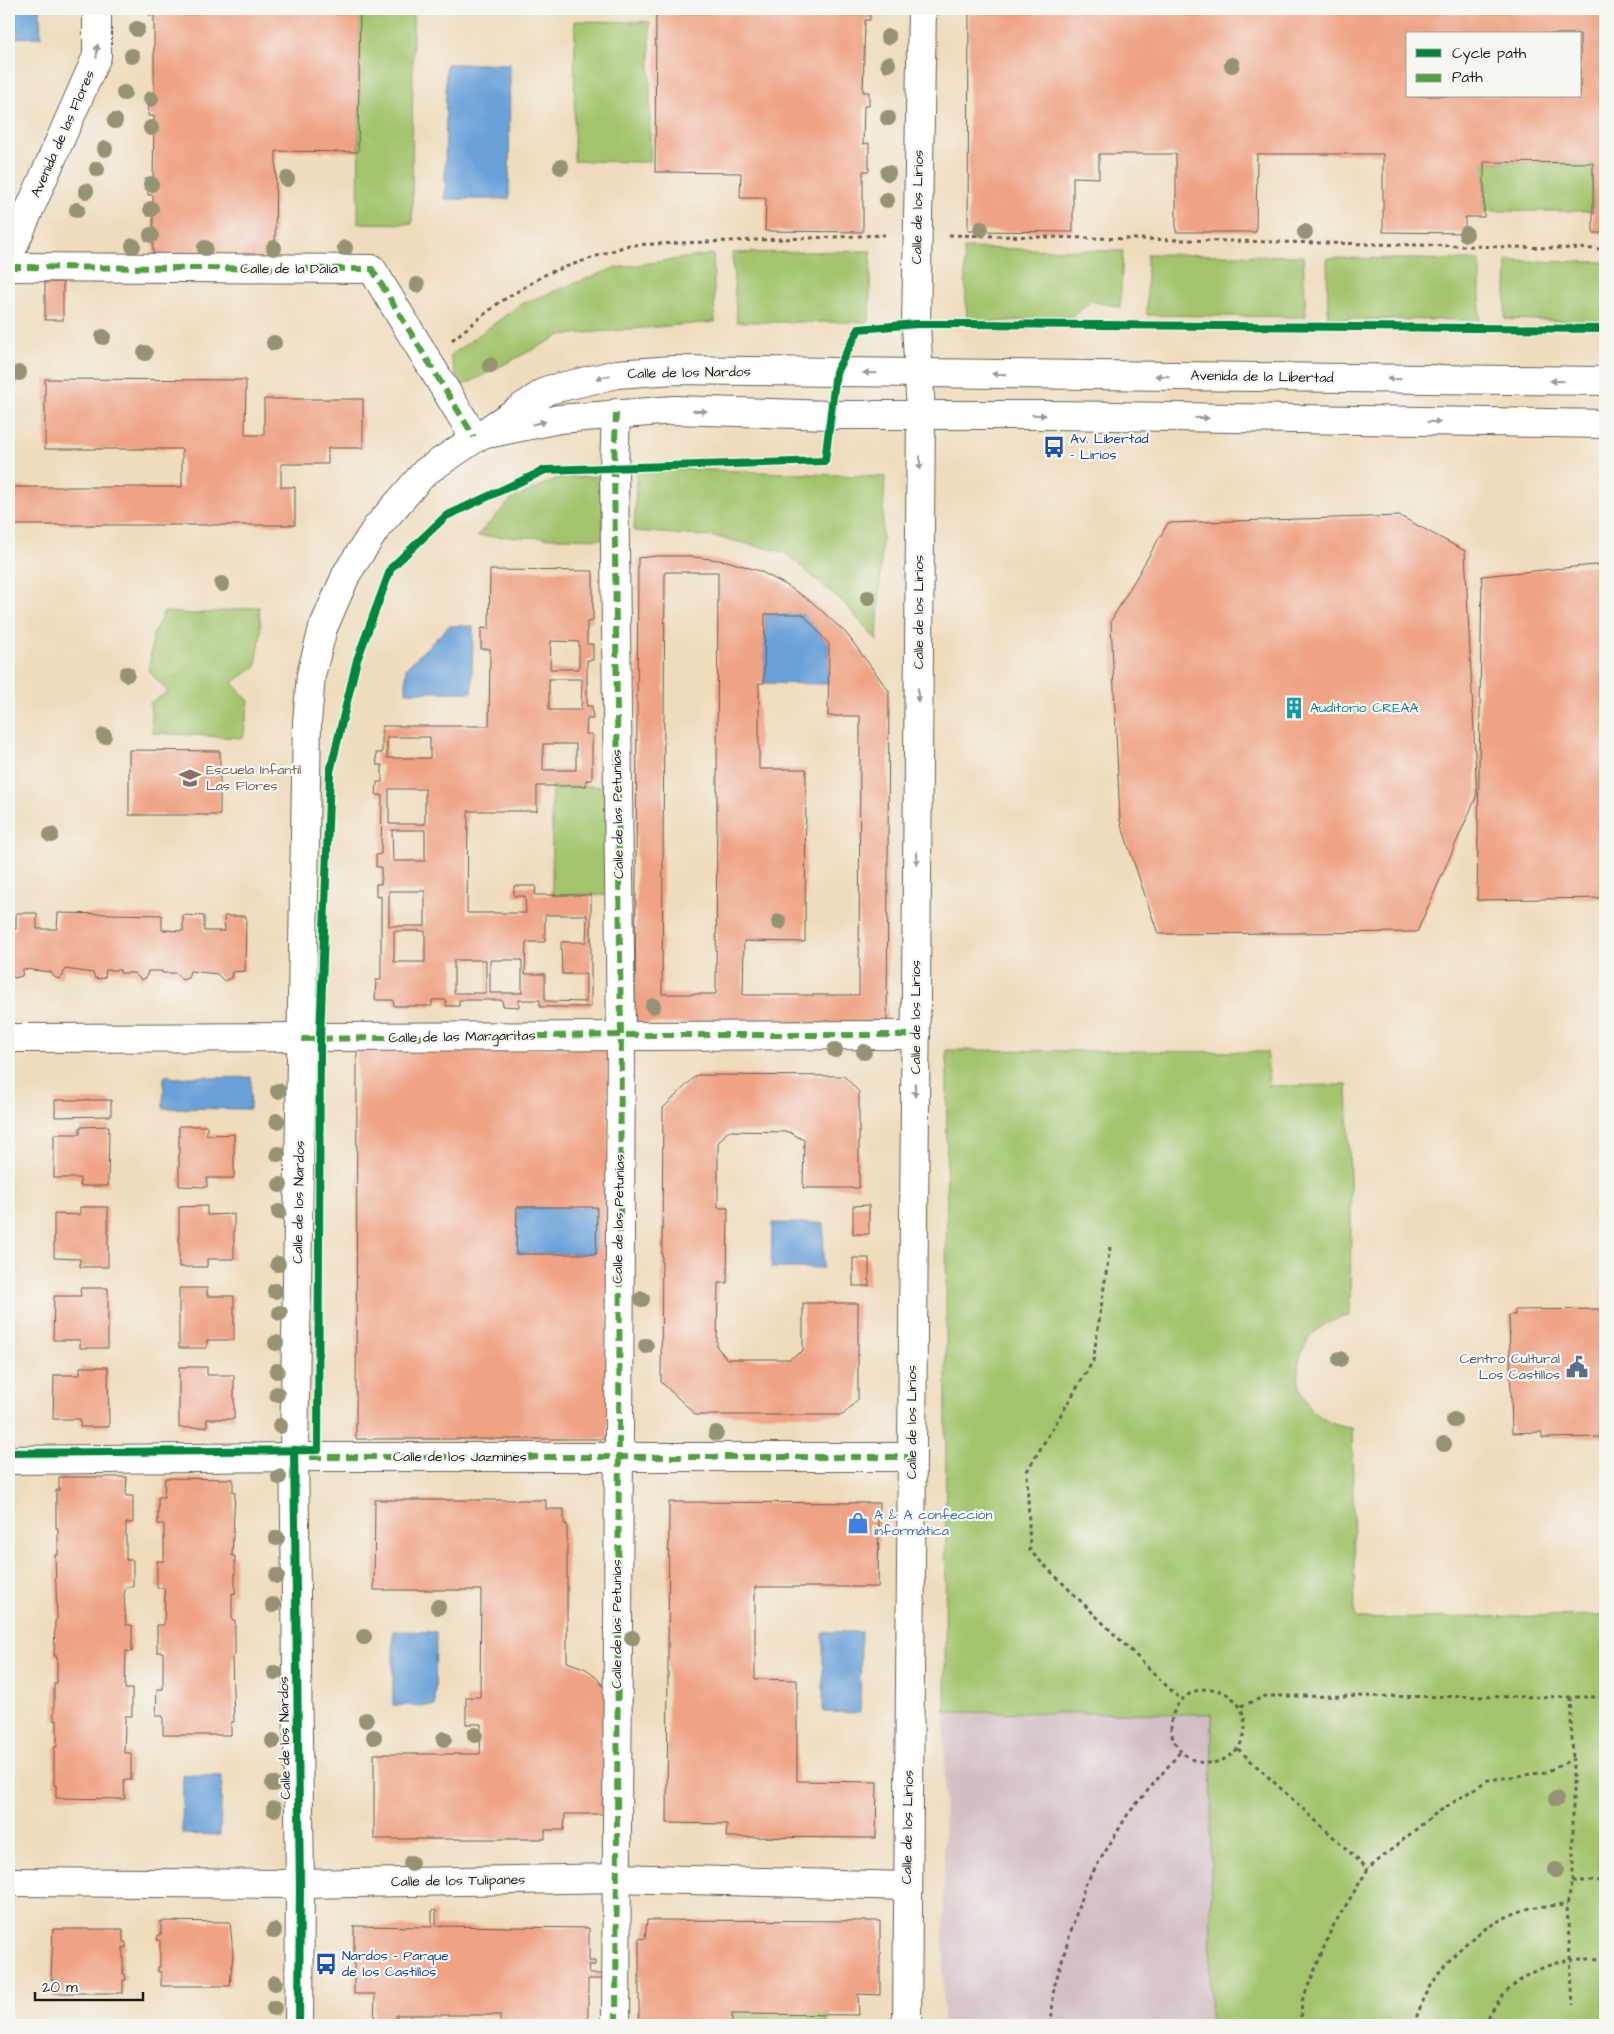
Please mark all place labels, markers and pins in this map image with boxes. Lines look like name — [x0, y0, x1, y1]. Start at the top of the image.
place label: Av. Libertad - Lirios — [1070, 429, 1149, 465]
bus stop icon: Av. Libertad - Lirios — [1041, 434, 1067, 460]
building icon: Auditorio CREAA — [1281, 695, 1307, 721]
place label: Auditorio CREAA — [1310, 698, 1418, 718]
place label: Escuela Infantil Las Flores — [206, 760, 301, 796]
school or university icon: Escuela Infantil Las Flores — [177, 765, 203, 791]
place label: Centro Cultural Los Castillos — [1460, 1349, 1560, 1385]
public building icon: Centro Cultural Los Castillos — [1564, 1354, 1590, 1380]
place label: A & A confección informática — [874, 1505, 992, 1541]
shop icon: A & A confección informática — [845, 1510, 871, 1536]
place label: Nardos - Parque de los Castillos — [342, 1946, 449, 1982]
bus stop icon: Nardos - Parque de los Castillos — [313, 1951, 339, 1977]

